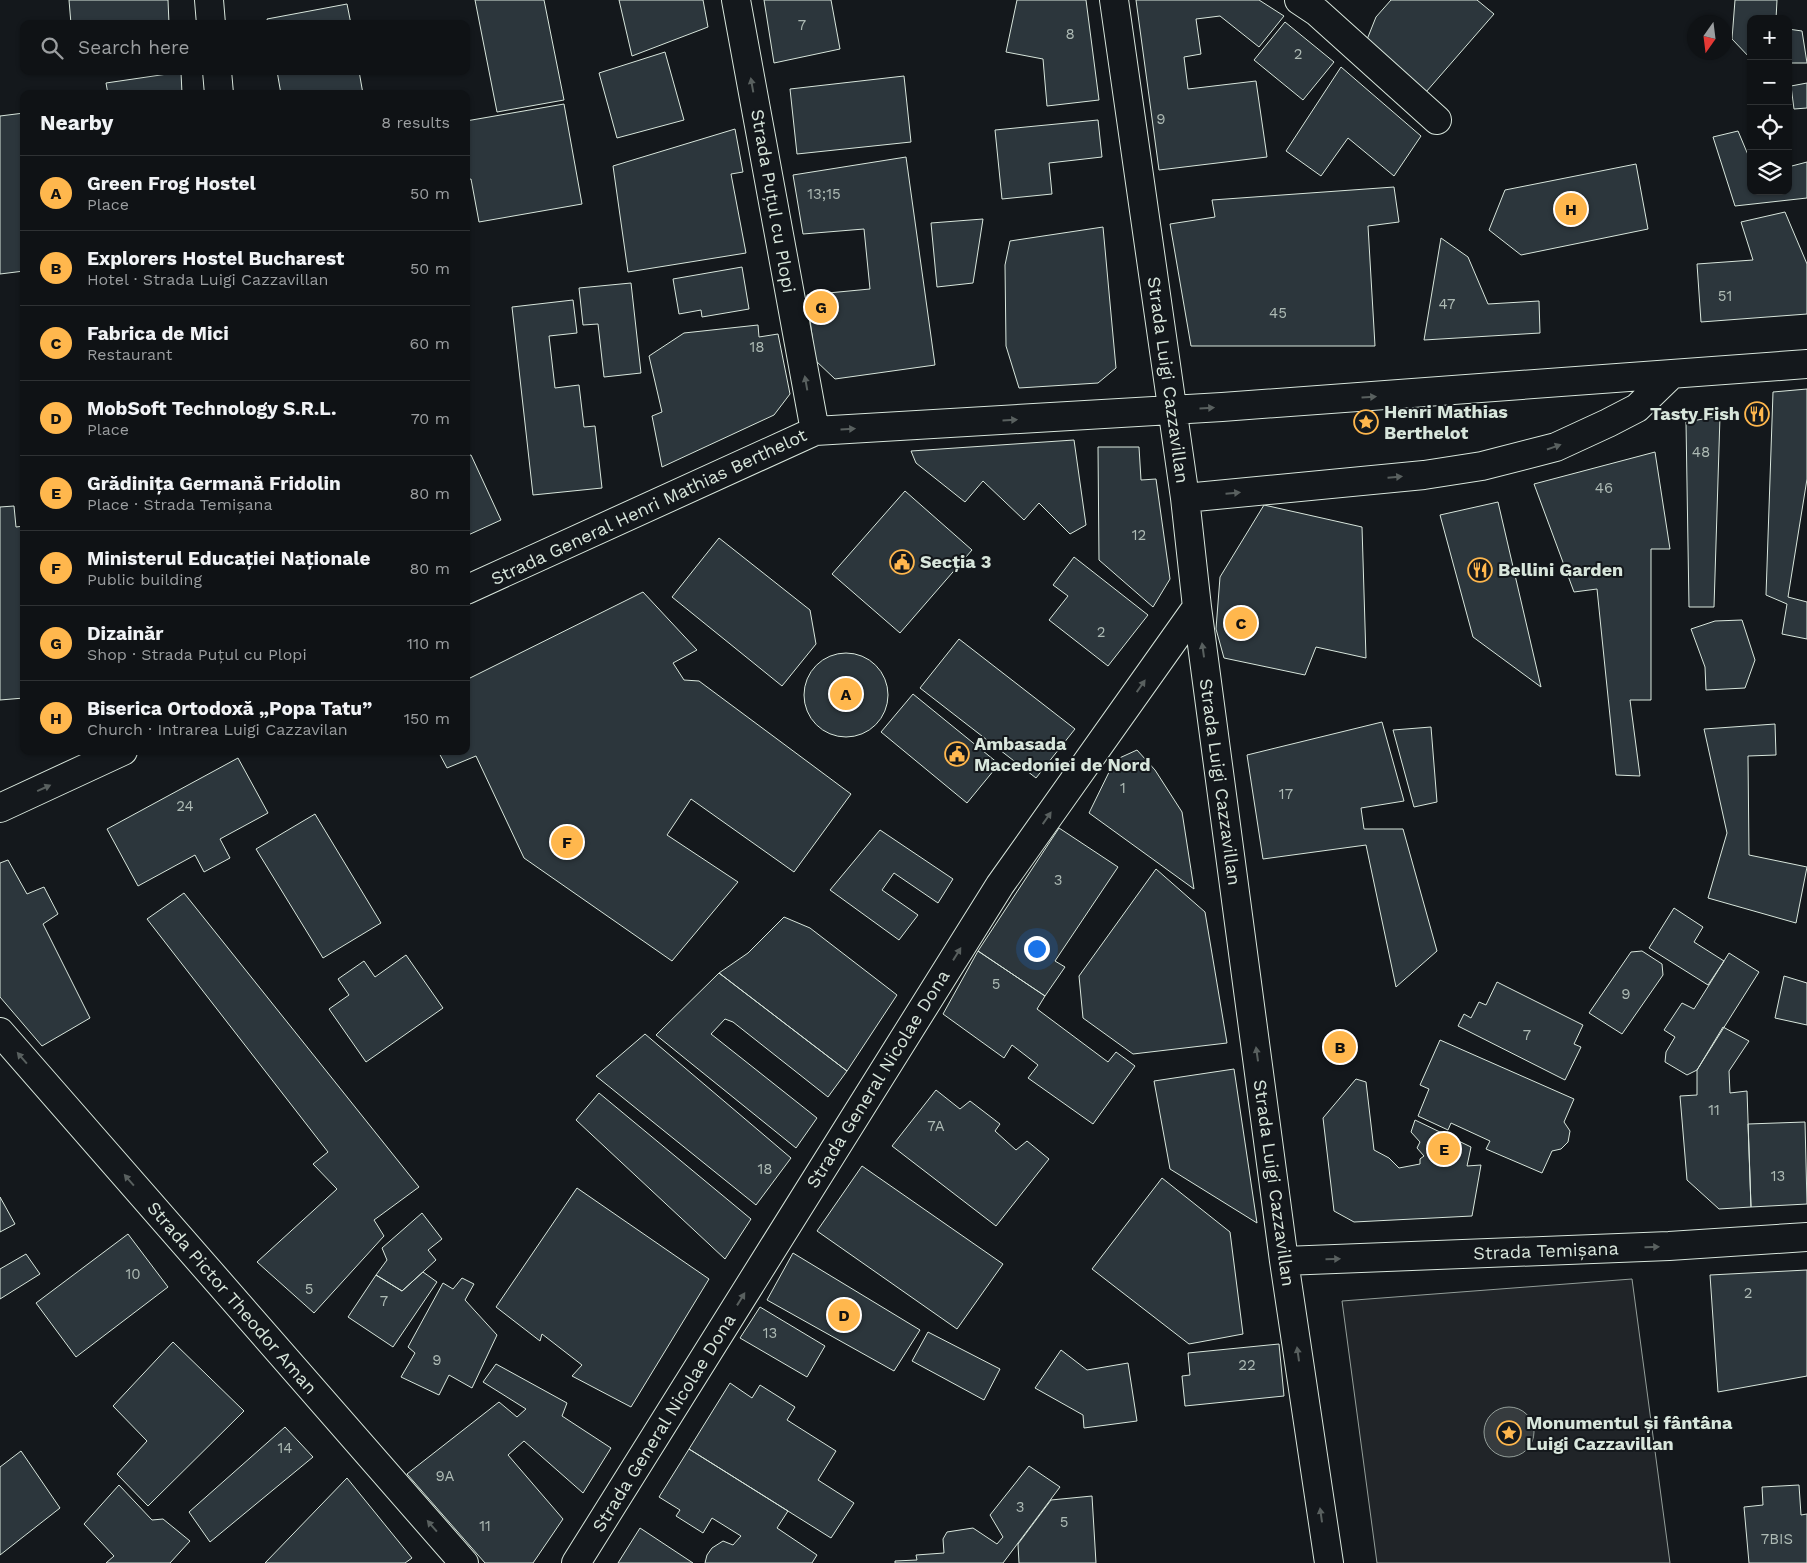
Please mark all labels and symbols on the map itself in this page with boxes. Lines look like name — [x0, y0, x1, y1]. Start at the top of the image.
north arrow — [1687, 15, 1732, 60]
house number: 7 — [798, 16, 806, 34]
house number: 8 — [1065, 25, 1075, 43]
house number: 2 — [1294, 45, 1302, 63]
one-way arrow — [747, 77, 755, 93]
street label: Strada Puțul cu Plopi — [747, 108, 800, 294]
house number: 9 — [1156, 110, 1166, 128]
house number: 13;15 — [807, 185, 841, 203]
pin: H — [1555, 190, 1587, 228]
street label: Strada Luigi Cazzavillan — [1144, 275, 1193, 485]
house number: 51 — [1718, 287, 1732, 305]
pin: G — [805, 288, 837, 326]
house number: 47 — [1439, 295, 1455, 313]
house number: 45 — [1269, 304, 1287, 322]
house number: 18 — [749, 338, 765, 356]
one-way arrow — [802, 374, 810, 390]
one-way arrow — [1361, 392, 1377, 400]
place label: Henri Mathias Berthelot — [1384, 401, 1508, 443]
restaurant icon: Tasty Fish — [1744, 401, 1770, 427]
one-way arrow — [1199, 403, 1215, 411]
place label: Tasty Fish — [1650, 403, 1740, 424]
place icon: Henri Mathias Berthelot — [1353, 409, 1379, 435]
one-way arrow — [1002, 415, 1018, 423]
street label: Strada General Henri Mathias Berthelot — [488, 424, 810, 589]
one-way arrow — [840, 424, 856, 432]
one-way arrow — [1547, 443, 1562, 450]
house number: 48 — [1692, 443, 1710, 461]
one-way arrow — [1387, 473, 1403, 481]
house number: 46 — [1595, 479, 1613, 497]
one-way arrow — [1226, 489, 1242, 497]
house number: 12 — [1132, 526, 1146, 544]
public building icon: Secția 3 — [889, 549, 915, 575]
place label: Secția 3 — [920, 551, 991, 572]
restaurant icon: Bellini Garden — [1467, 557, 1493, 583]
place label: Bellini Garden — [1498, 559, 1623, 580]
pin: C — [1225, 604, 1257, 642]
house number: 2 — [1097, 623, 1105, 641]
one-way arrow — [1199, 642, 1207, 658]
pin: A — [830, 675, 862, 713]
street label: Strada Luigi Cazzavillan — [1196, 677, 1245, 887]
one-way arrow — [1136, 679, 1146, 693]
place label: Ambasada Macedoniei de Nord — [974, 733, 1150, 775]
public building icon: Ambasada Macedoniei de Nord — [944, 741, 970, 767]
house number: 1 — [1120, 779, 1126, 797]
one-way arrow — [37, 784, 51, 792]
house number: 17 — [1279, 785, 1293, 803]
house number: 24 — [176, 797, 194, 815]
one-way arrow — [1042, 812, 1052, 825]
pin: F — [551, 823, 583, 861]
house number: 3 — [1054, 871, 1062, 889]
your location — [1024, 936, 1050, 962]
one-way arrow — [953, 947, 962, 960]
street label: Strada General Nicolae Dona — [802, 966, 954, 1192]
house number: 5 — [992, 975, 1000, 993]
house number: 9 — [1621, 985, 1631, 1003]
house number: 7 — [1523, 1026, 1531, 1044]
pin: B — [1324, 1028, 1356, 1066]
one-way arrow — [1252, 1046, 1260, 1062]
one-way arrow — [16, 1052, 28, 1064]
street label: Strada Luigi Cazzavillan — [1250, 1078, 1299, 1288]
house number: 11 — [1708, 1101, 1720, 1119]
house number: 7A — [927, 1117, 945, 1135]
pin: E — [1428, 1130, 1460, 1168]
house number: 18 — [757, 1160, 773, 1178]
house number: 13 — [1771, 1167, 1785, 1185]
one-way arrow — [124, 1174, 135, 1187]
street label: Strada Pictor Theodor Aman — [143, 1197, 322, 1398]
street label: Strada Temișana — [1473, 1237, 1619, 1264]
one-way arrow — [1645, 1242, 1661, 1250]
one-way arrow — [1325, 1255, 1341, 1263]
house number: 10 — [125, 1265, 141, 1283]
house number: 5 — [305, 1280, 313, 1298]
house number: 2 — [1744, 1284, 1752, 1302]
house number: 7 — [380, 1292, 388, 1310]
one-way arrow — [736, 1293, 746, 1306]
pin: D — [828, 1296, 860, 1334]
street label: Strada General Nicolae Dona — [588, 1310, 740, 1536]
house number: 13 — [763, 1324, 777, 1342]
one-way arrow — [1293, 1346, 1301, 1362]
house number: 9 — [432, 1351, 442, 1369]
house number: 22 — [1238, 1356, 1256, 1374]
place label: Monumentul și fântâna Luigi Cazzavillan — [1526, 1412, 1733, 1454]
place icon: Monumentul și fântâna Luigi Cazzavillan — [1496, 1420, 1522, 1446]
house number: 14 — [277, 1439, 293, 1457]
house number: 9A — [435, 1467, 455, 1485]
house number: 3 — [1016, 1498, 1024, 1516]
one-way arrow — [1317, 1506, 1325, 1522]
house number: 5 — [1060, 1513, 1068, 1531]
house number: 11 — [479, 1517, 491, 1535]
one-way arrow — [426, 1521, 438, 1533]
house number: 7BIS — [1761, 1530, 1793, 1548]

